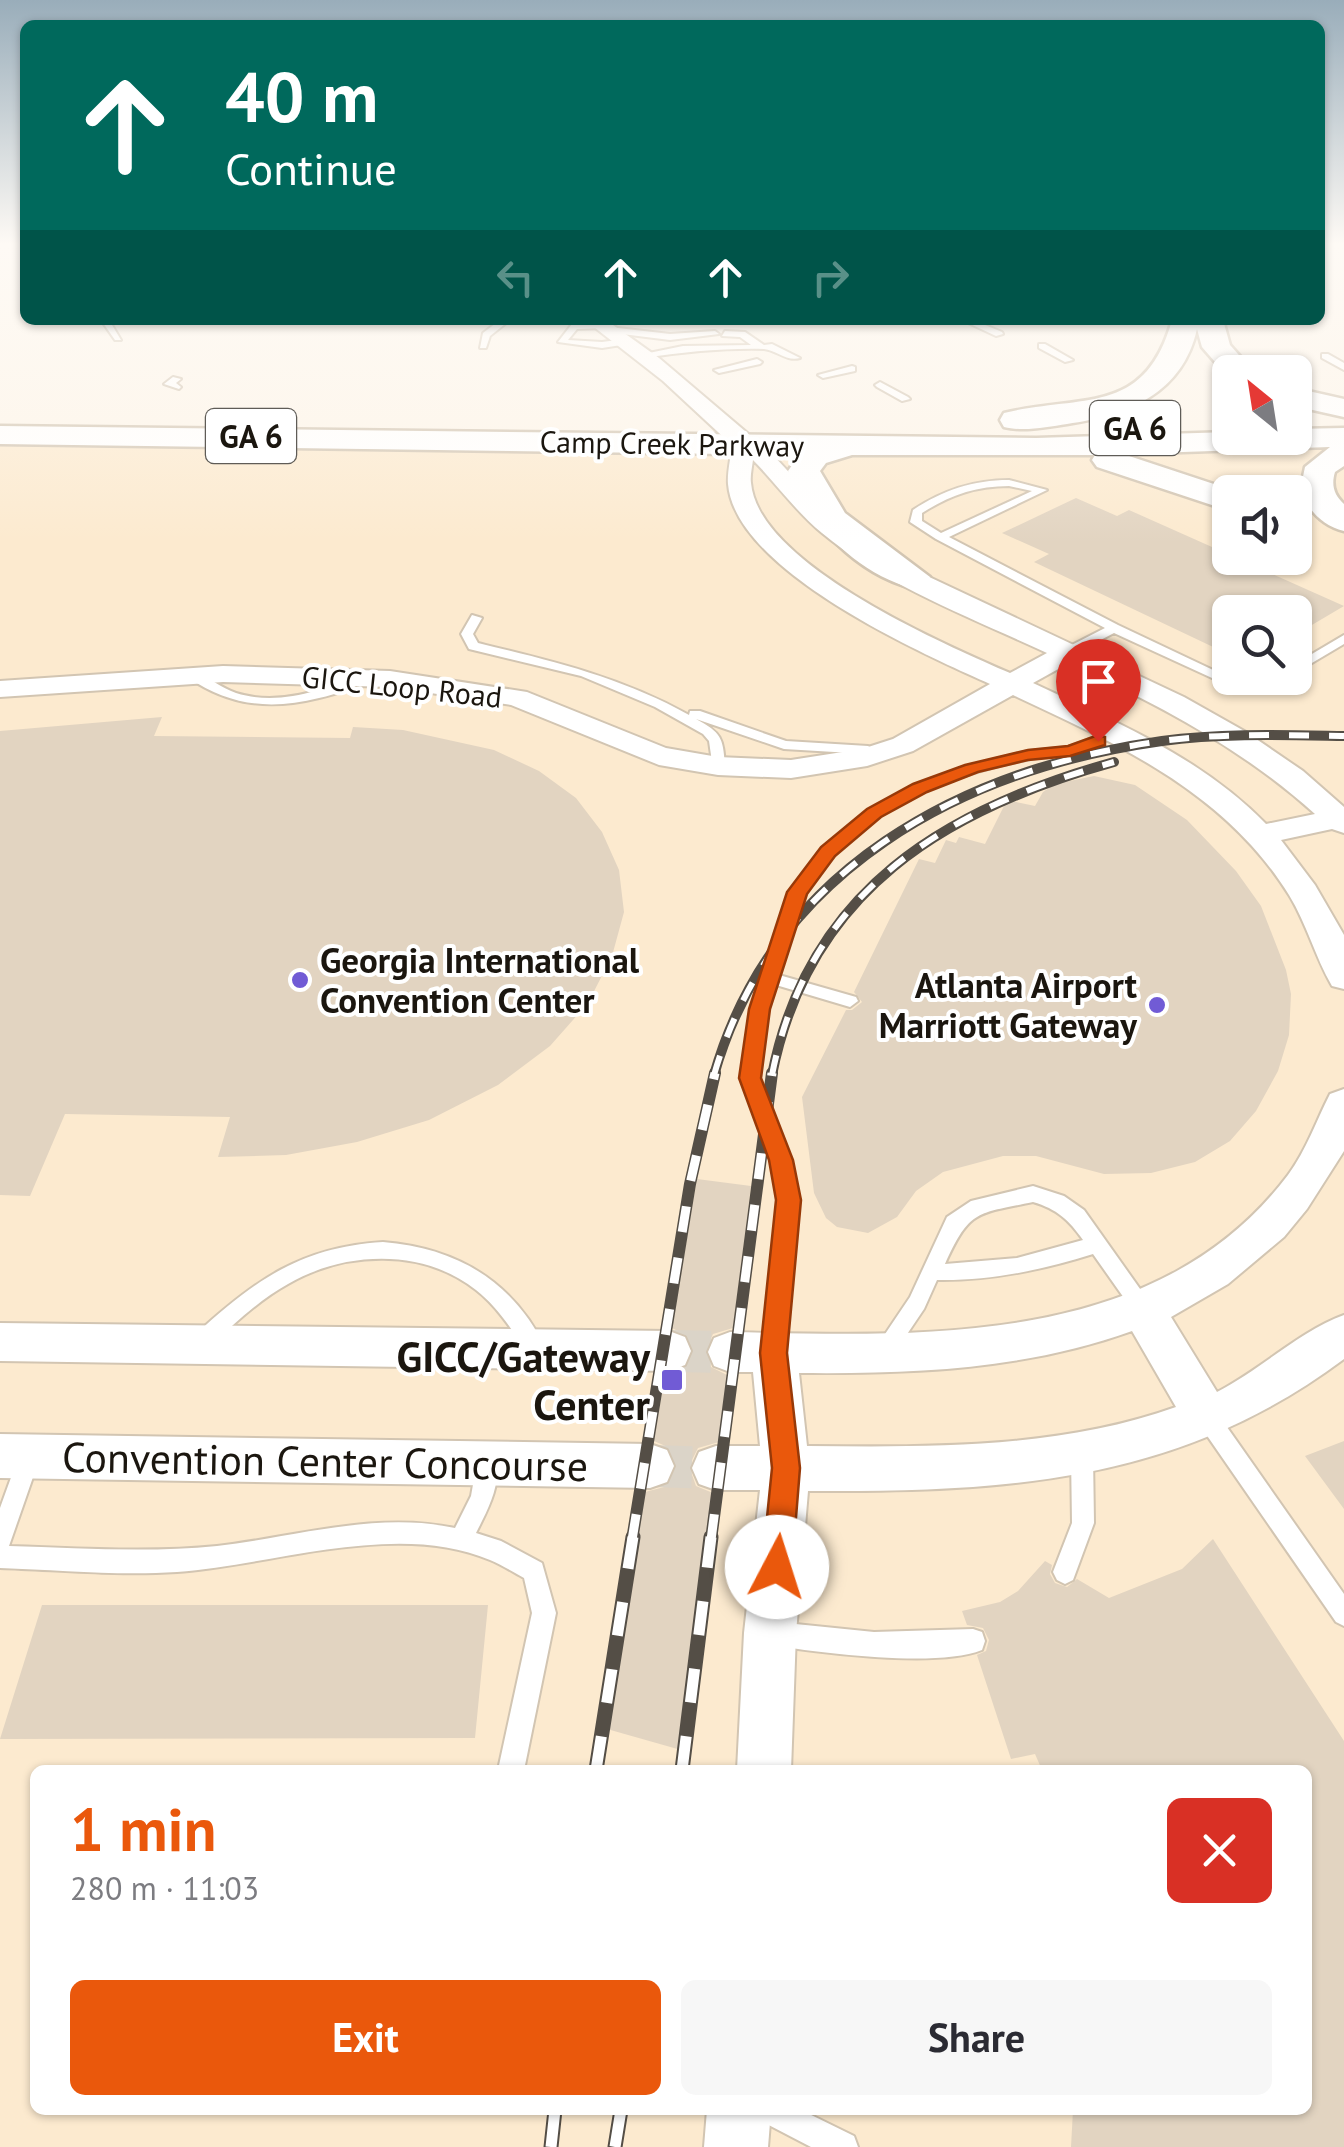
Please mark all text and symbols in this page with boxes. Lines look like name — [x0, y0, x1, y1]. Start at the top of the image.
text: 40 m — [225, 51, 378, 141]
icon: ahead — [60, 60, 190, 190]
text: Continue — [225, 139, 397, 197]
icon: left — [488, 250, 543, 305]
icon: ahead — [593, 250, 648, 305]
icon: ahead — [698, 250, 753, 305]
icon: right — [803, 250, 858, 305]
north arrow — [1212, 355, 1312, 455]
map controls — [1212, 355, 1312, 695]
road number: GA 6 — [1090, 401, 1180, 455]
road number: GA 6 — [206, 409, 296, 463]
street label: Camp Creek Parkway — [539, 421, 805, 465]
button: sound — [1212, 475, 1312, 575]
button: search — [1212, 595, 1312, 695]
pin — [1056, 639, 1141, 742]
icon: arrive — [1071, 654, 1126, 709]
street label: GICC Loop Road — [300, 656, 504, 716]
place label: Georgia International Convention Center — [320, 937, 640, 1023]
place label: Atlanta Airport Marriott Gateway — [879, 962, 1138, 1048]
marker: Georgia International Convention Center — [289, 969, 311, 991]
marker: Atlanta Airport Marriott Gateway — [1146, 994, 1168, 1016]
place label: GICC/Gateway Center — [397, 1329, 651, 1432]
marker: GICC/Gateway Center — [659, 1367, 685, 1393]
street label: Convention Center Concourse — [61, 1429, 589, 1493]
position arrow — [725, 1515, 829, 1619]
text: 1 min — [70, 1790, 216, 1868]
button: close — [1167, 1798, 1272, 1903]
text: 280 m · 11:03 — [70, 1867, 259, 1909]
button: Exit — [70, 1980, 661, 2095]
button: Share — [681, 1980, 1272, 2095]

